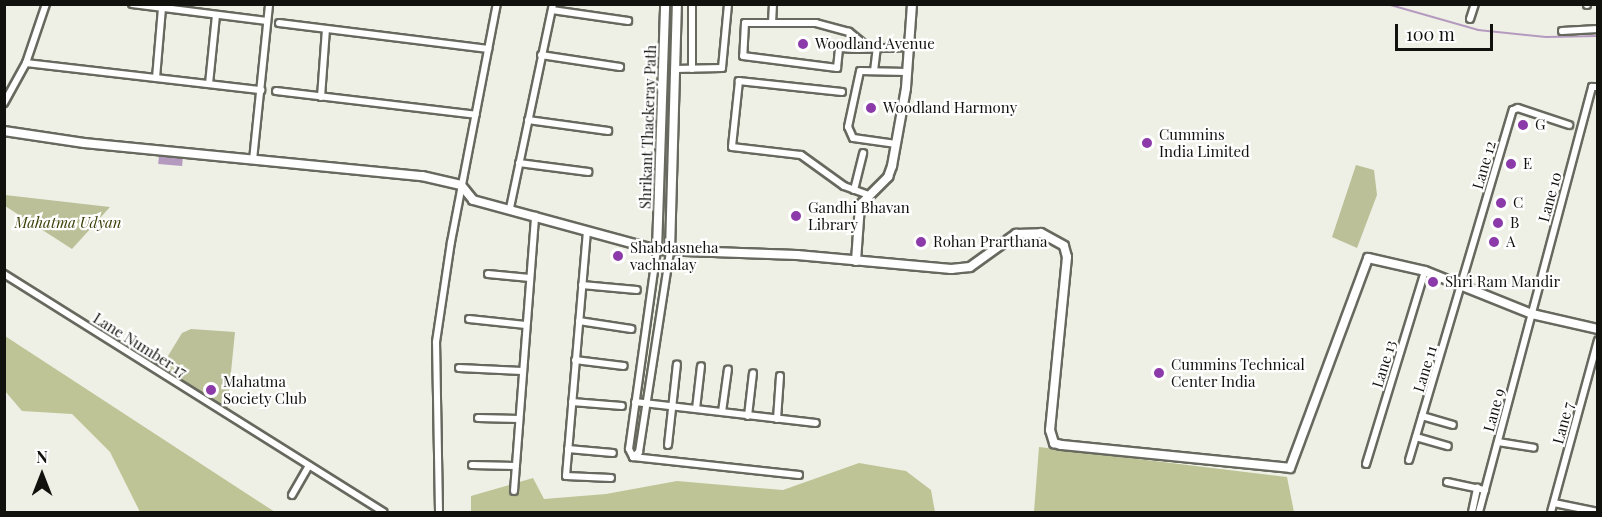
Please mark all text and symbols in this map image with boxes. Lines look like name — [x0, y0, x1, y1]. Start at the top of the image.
scale bar — [1398, 12, 1496, 50]
text: 100 m — [1406, 22, 1455, 46]
place label: Woodland Avenue — [815, 35, 935, 53]
marker: Woodland Avenue — [796, 37, 810, 51]
street label: Shrikant Thackeray Path — [636, 44, 660, 210]
place label: Woodland Harmony — [883, 99, 1017, 117]
marker: Woodland Harmony — [864, 101, 878, 115]
place label: G — [1535, 116, 1546, 134]
marker: G — [1516, 118, 1530, 132]
place label: Cummins India Limited — [1159, 125, 1250, 160]
marker: Cummins India Limited — [1140, 136, 1154, 150]
street label: Lane 12 — [1469, 139, 1499, 191]
place label: E — [1523, 155, 1532, 173]
marker: E — [1504, 157, 1518, 171]
street label: Lane 10 — [1535, 170, 1565, 224]
place label: C — [1513, 194, 1523, 212]
marker: C — [1494, 196, 1508, 210]
place label: Gandhi Bhavan Library — [808, 198, 910, 233]
marker: Gandhi Bhavan Library — [789, 209, 803, 223]
park label: Mahatma Udyan — [15, 214, 121, 232]
place label: B — [1510, 214, 1519, 232]
marker: B — [1491, 216, 1505, 230]
place label: Rohan Prarthana — [933, 233, 1047, 251]
place label: A — [1506, 233, 1515, 251]
marker: Rohan Prarthana — [914, 235, 928, 249]
marker: A — [1487, 235, 1501, 249]
place label: Shabdasneha vachnalay — [630, 238, 719, 273]
marker: Shabdasneha vachnalay — [611, 249, 625, 263]
place label: Shri Ram Mandir — [1445, 273, 1560, 291]
marker: Shri Ram Mandir — [1426, 275, 1440, 289]
street label: Lane Number 17 — [90, 309, 190, 381]
street label: Lane 13 — [1368, 338, 1400, 390]
street label: Lane 11 — [1409, 344, 1441, 394]
place label: Cummins Technical Center India — [1171, 355, 1305, 390]
marker: Cummins Technical Center India — [1152, 366, 1166, 380]
place label: Mahatma Society Club — [223, 372, 307, 407]
marker: Mahatma Society Club — [204, 383, 218, 397]
street label: Lane 9 — [1480, 386, 1508, 434]
street label: Lane 7 — [1549, 400, 1577, 446]
north arrow — [12, 445, 72, 505]
text: N — [36, 446, 48, 467]

